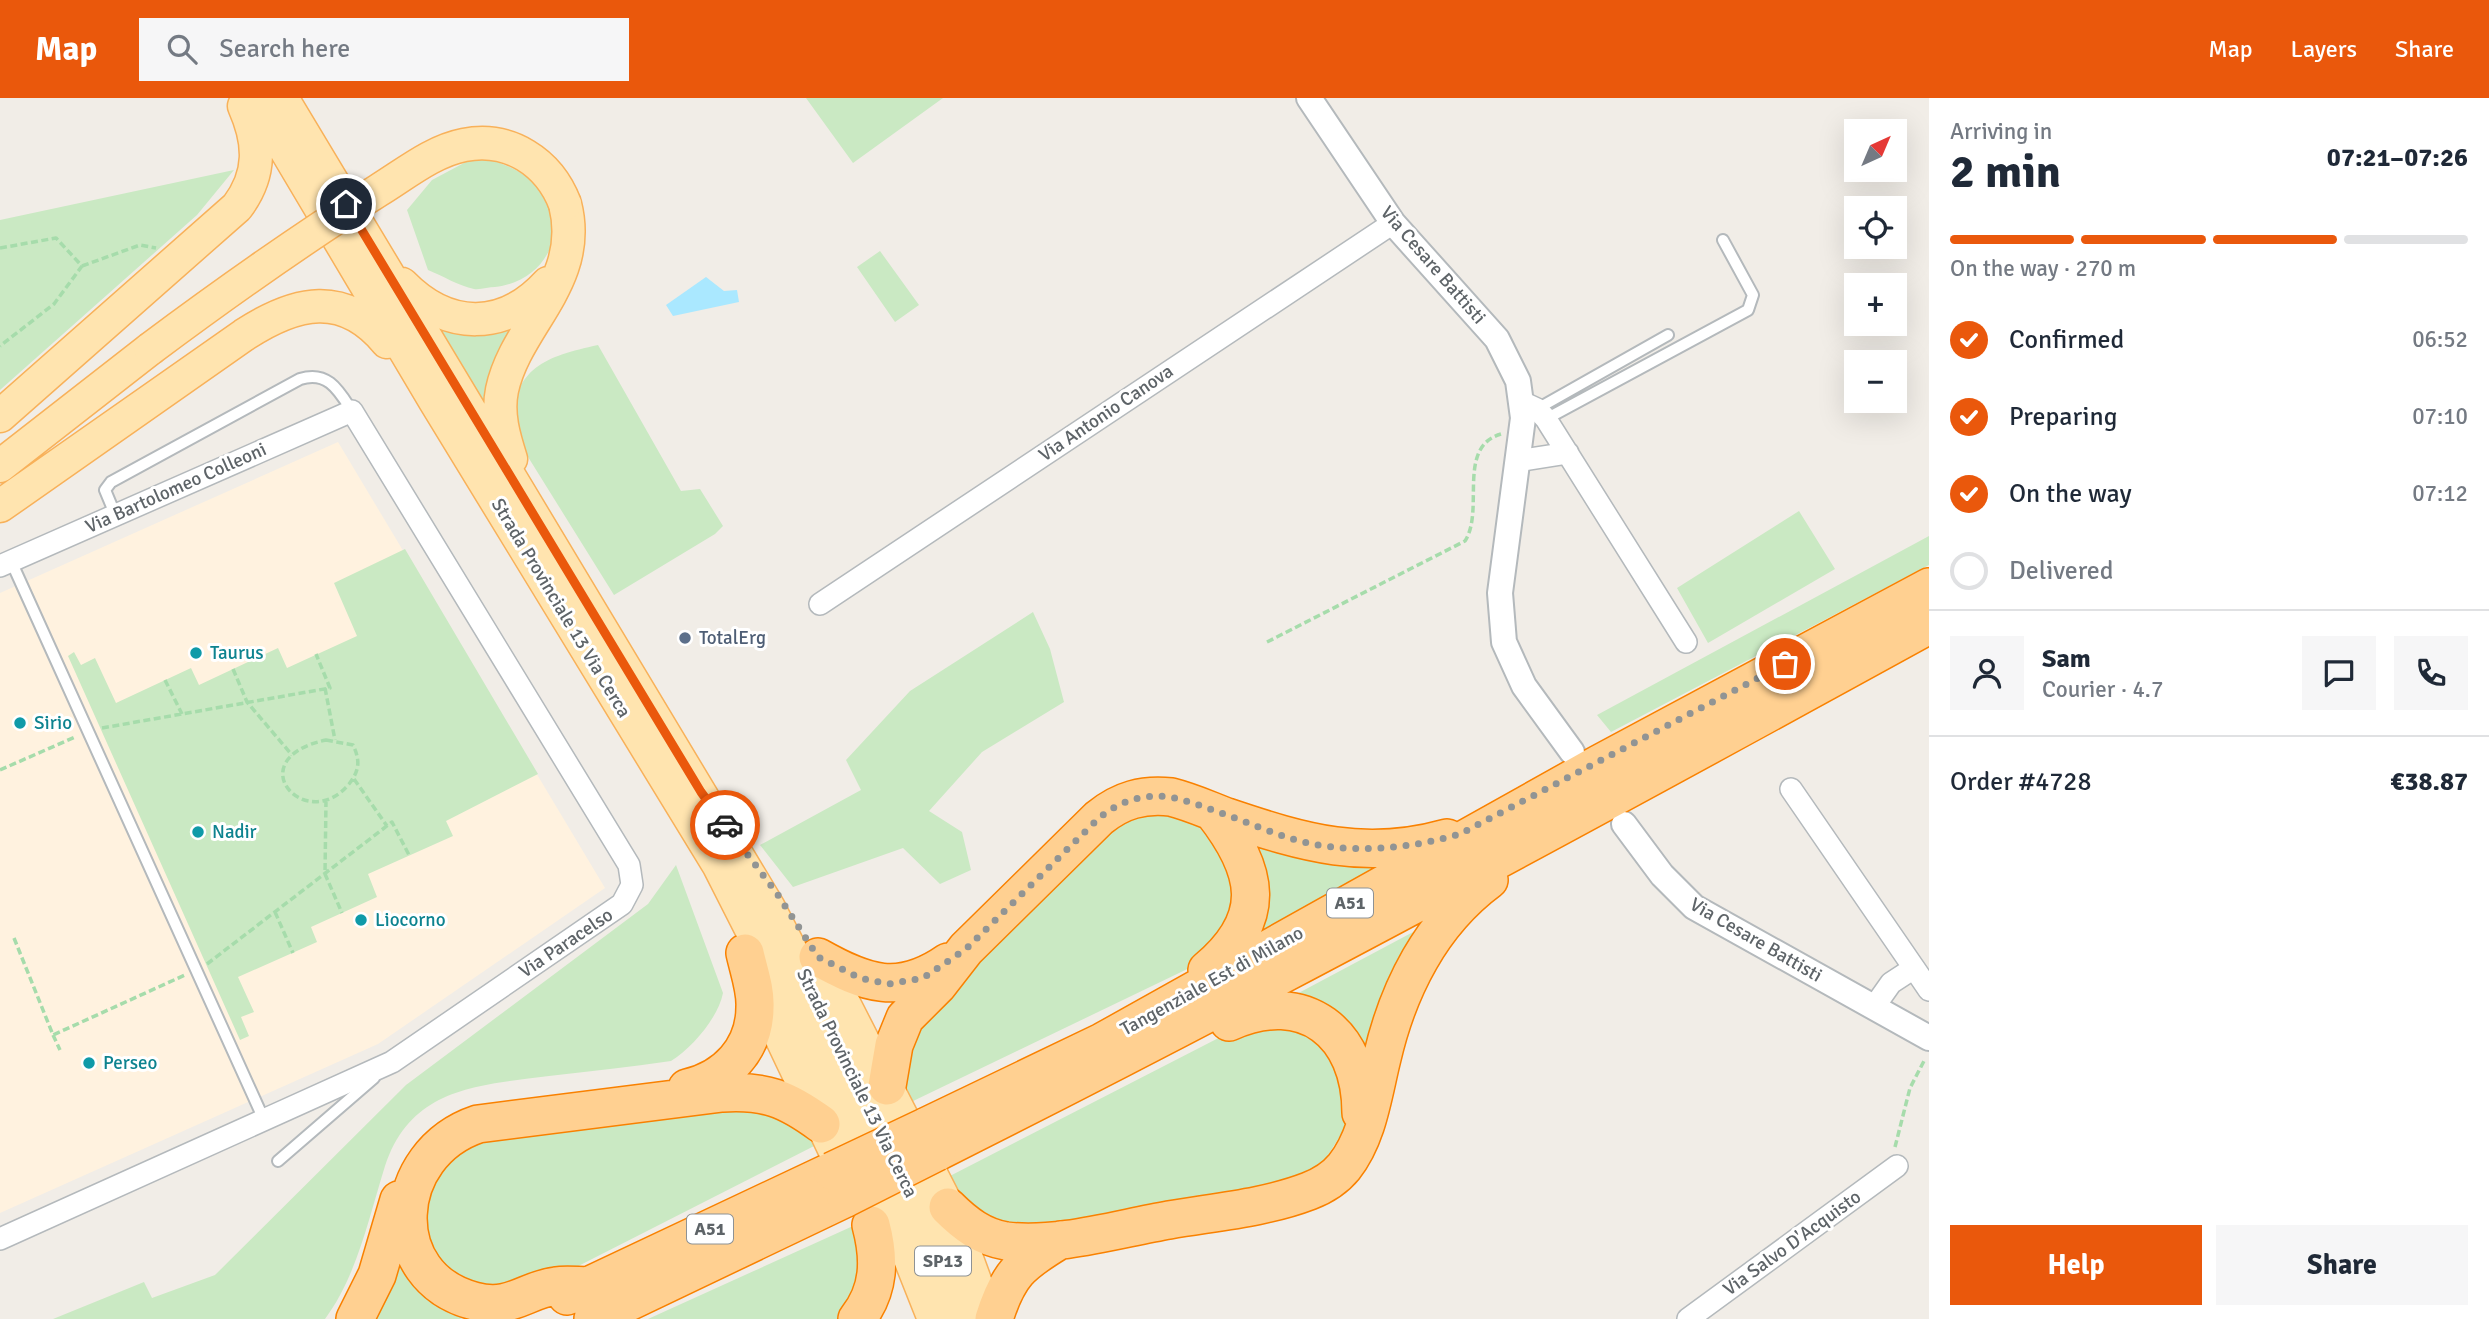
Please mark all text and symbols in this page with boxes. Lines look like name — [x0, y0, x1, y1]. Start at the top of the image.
search box — [139, 18, 629, 81]
text: Map — [35, 29, 97, 70]
icon: search — [163, 30, 201, 68]
text: Search here — [219, 33, 350, 65]
text: Map — [2208, 34, 2253, 64]
text: Layers — [2291, 34, 2357, 64]
text: Share — [2395, 34, 2454, 64]
text: Arriving in — [1950, 117, 2052, 146]
north arrow — [1844, 119, 1908, 182]
map controls — [1844, 119, 1907, 413]
text: 07:21–07:26 — [2327, 142, 2468, 174]
text: 2 min — [1950, 144, 2061, 200]
pin — [316, 174, 376, 234]
icon: home — [327, 185, 365, 223]
button: locate — [1844, 196, 1907, 259]
street label: Via Cesare Battisti — [1375, 201, 1491, 329]
text: On the way · 270 m — [1950, 254, 2136, 283]
button: + — [1844, 273, 1907, 336]
icon: check — [1950, 321, 1988, 359]
text: Confirmed — [2009, 324, 2124, 356]
text: 06:52 — [2412, 325, 2468, 354]
button: − — [1844, 350, 1907, 413]
street label: Via Antonio Canova — [1034, 359, 1178, 467]
icon: check — [1950, 398, 1988, 436]
text: Preparing — [2009, 401, 2117, 433]
text: 07:10 — [2412, 402, 2468, 431]
street label: Via Bartolomeo Colleoni — [82, 437, 270, 539]
icon: check — [1950, 475, 1988, 513]
text: On the way — [2009, 478, 2132, 510]
text: 07:12 — [2412, 479, 2468, 508]
street label: Strada Provinciale 13 Via Cerca — [486, 494, 636, 722]
text: Delivered — [2009, 555, 2114, 587]
place label: TotalErg — [699, 626, 766, 650]
marker: TotalErg — [677, 630, 693, 646]
pin — [1755, 634, 1815, 694]
button: person — [1950, 636, 2024, 710]
button: chat — [2302, 636, 2376, 710]
button: phone — [2394, 636, 2468, 710]
place label: Taurus — [210, 641, 264, 665]
text: Sam — [2042, 643, 2091, 675]
marker: Taurus — [188, 645, 204, 661]
icon: bag — [1766, 645, 1804, 683]
text: Courier · 4.7 — [2042, 675, 2163, 704]
place label: Sirio — [34, 711, 72, 735]
marker: Sirio — [12, 715, 28, 731]
text: Order #4728 — [1950, 766, 2091, 798]
text: €38.87 — [2390, 766, 2468, 798]
courier — [690, 790, 760, 860]
icon: car — [706, 806, 744, 844]
place label: Nadir — [212, 820, 257, 844]
marker: Nadir — [190, 824, 206, 840]
road number: A51 — [1327, 888, 1373, 918]
street label: Via Cesare Battisti — [1686, 892, 1826, 988]
street label: Via Paracelso — [514, 903, 618, 983]
place label: Liocorno — [375, 908, 446, 932]
marker: Liocorno — [353, 912, 369, 928]
street label: Tangenziale Est di Milano — [1116, 921, 1308, 1041]
street label: Strada Provinciale 13 Via Cerca — [791, 965, 923, 1201]
place label: Perseo — [103, 1051, 158, 1075]
marker: Perseo — [81, 1055, 97, 1071]
street label: Via Salvo D'Acquisto — [1718, 1185, 1866, 1301]
road number: A51 — [687, 1214, 733, 1244]
button: Help — [1950, 1225, 2202, 1305]
button: Share — [2216, 1225, 2468, 1305]
road number: SP13 — [915, 1246, 971, 1276]

